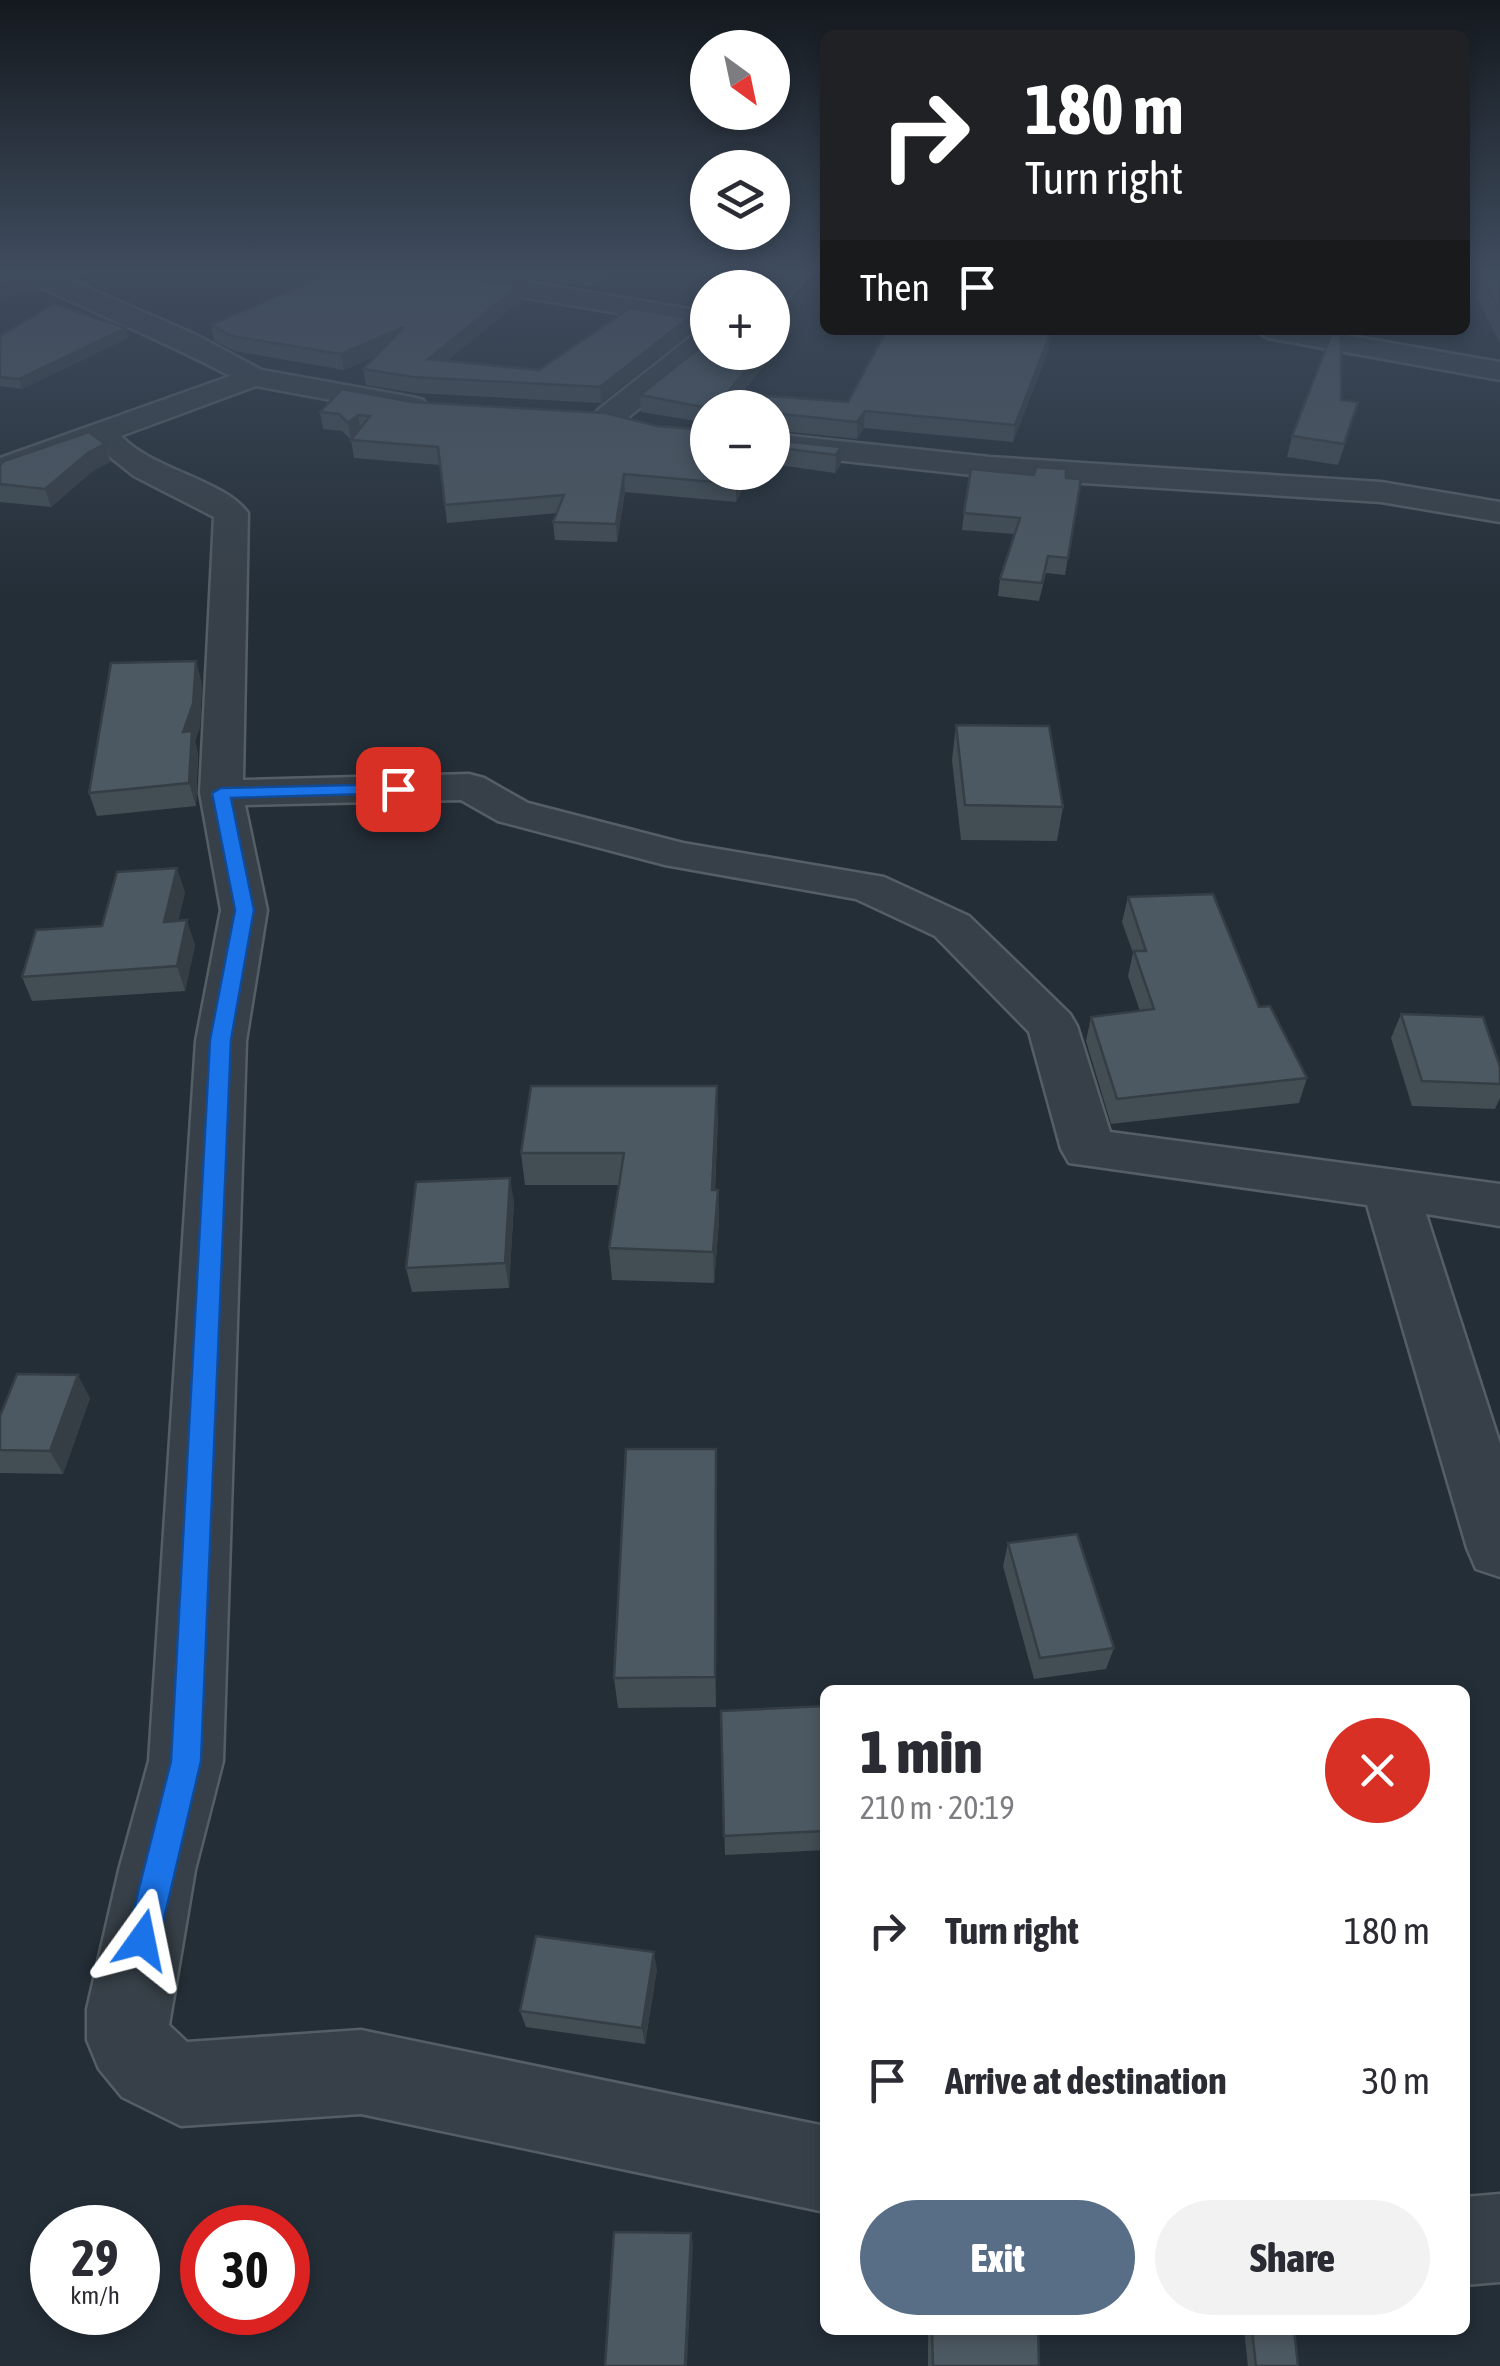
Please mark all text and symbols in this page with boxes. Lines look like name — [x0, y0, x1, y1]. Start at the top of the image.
north arrow — [690, 30, 790, 130]
map controls — [690, 30, 790, 490]
text: 180 m — [1025, 69, 1184, 149]
icon: right — [860, 70, 990, 200]
button: layers — [690, 150, 790, 250]
text: Turn right — [1025, 152, 1183, 204]
icon: arrive — [950, 260, 1005, 315]
text: Then — [860, 266, 930, 309]
button: + — [690, 270, 790, 370]
button: − — [690, 390, 790, 490]
pin — [356, 747, 441, 832]
icon: arrive — [371, 762, 426, 817]
text: 1 min — [860, 1717, 983, 1786]
button: close — [1325, 1718, 1430, 1823]
text: 210 m · 20:19 — [860, 1789, 1015, 1826]
position arrow — [90, 1888, 194, 1992]
icon: right — [860, 1903, 915, 1958]
text: Turn right — [945, 1909, 1079, 1952]
text: 180 m — [1344, 1909, 1430, 1952]
icon: arrive — [860, 2053, 915, 2108]
text: Arrive at destination — [945, 2059, 1227, 2102]
text: 30 m — [1362, 2059, 1430, 2102]
button: Exit — [860, 2200, 1135, 2315]
button: Share — [1155, 2200, 1430, 2315]
speed limit sign: 30 — [180, 2205, 310, 2335]
text: 29 — [71, 2229, 118, 2287]
text: km/h — [70, 2281, 120, 2309]

